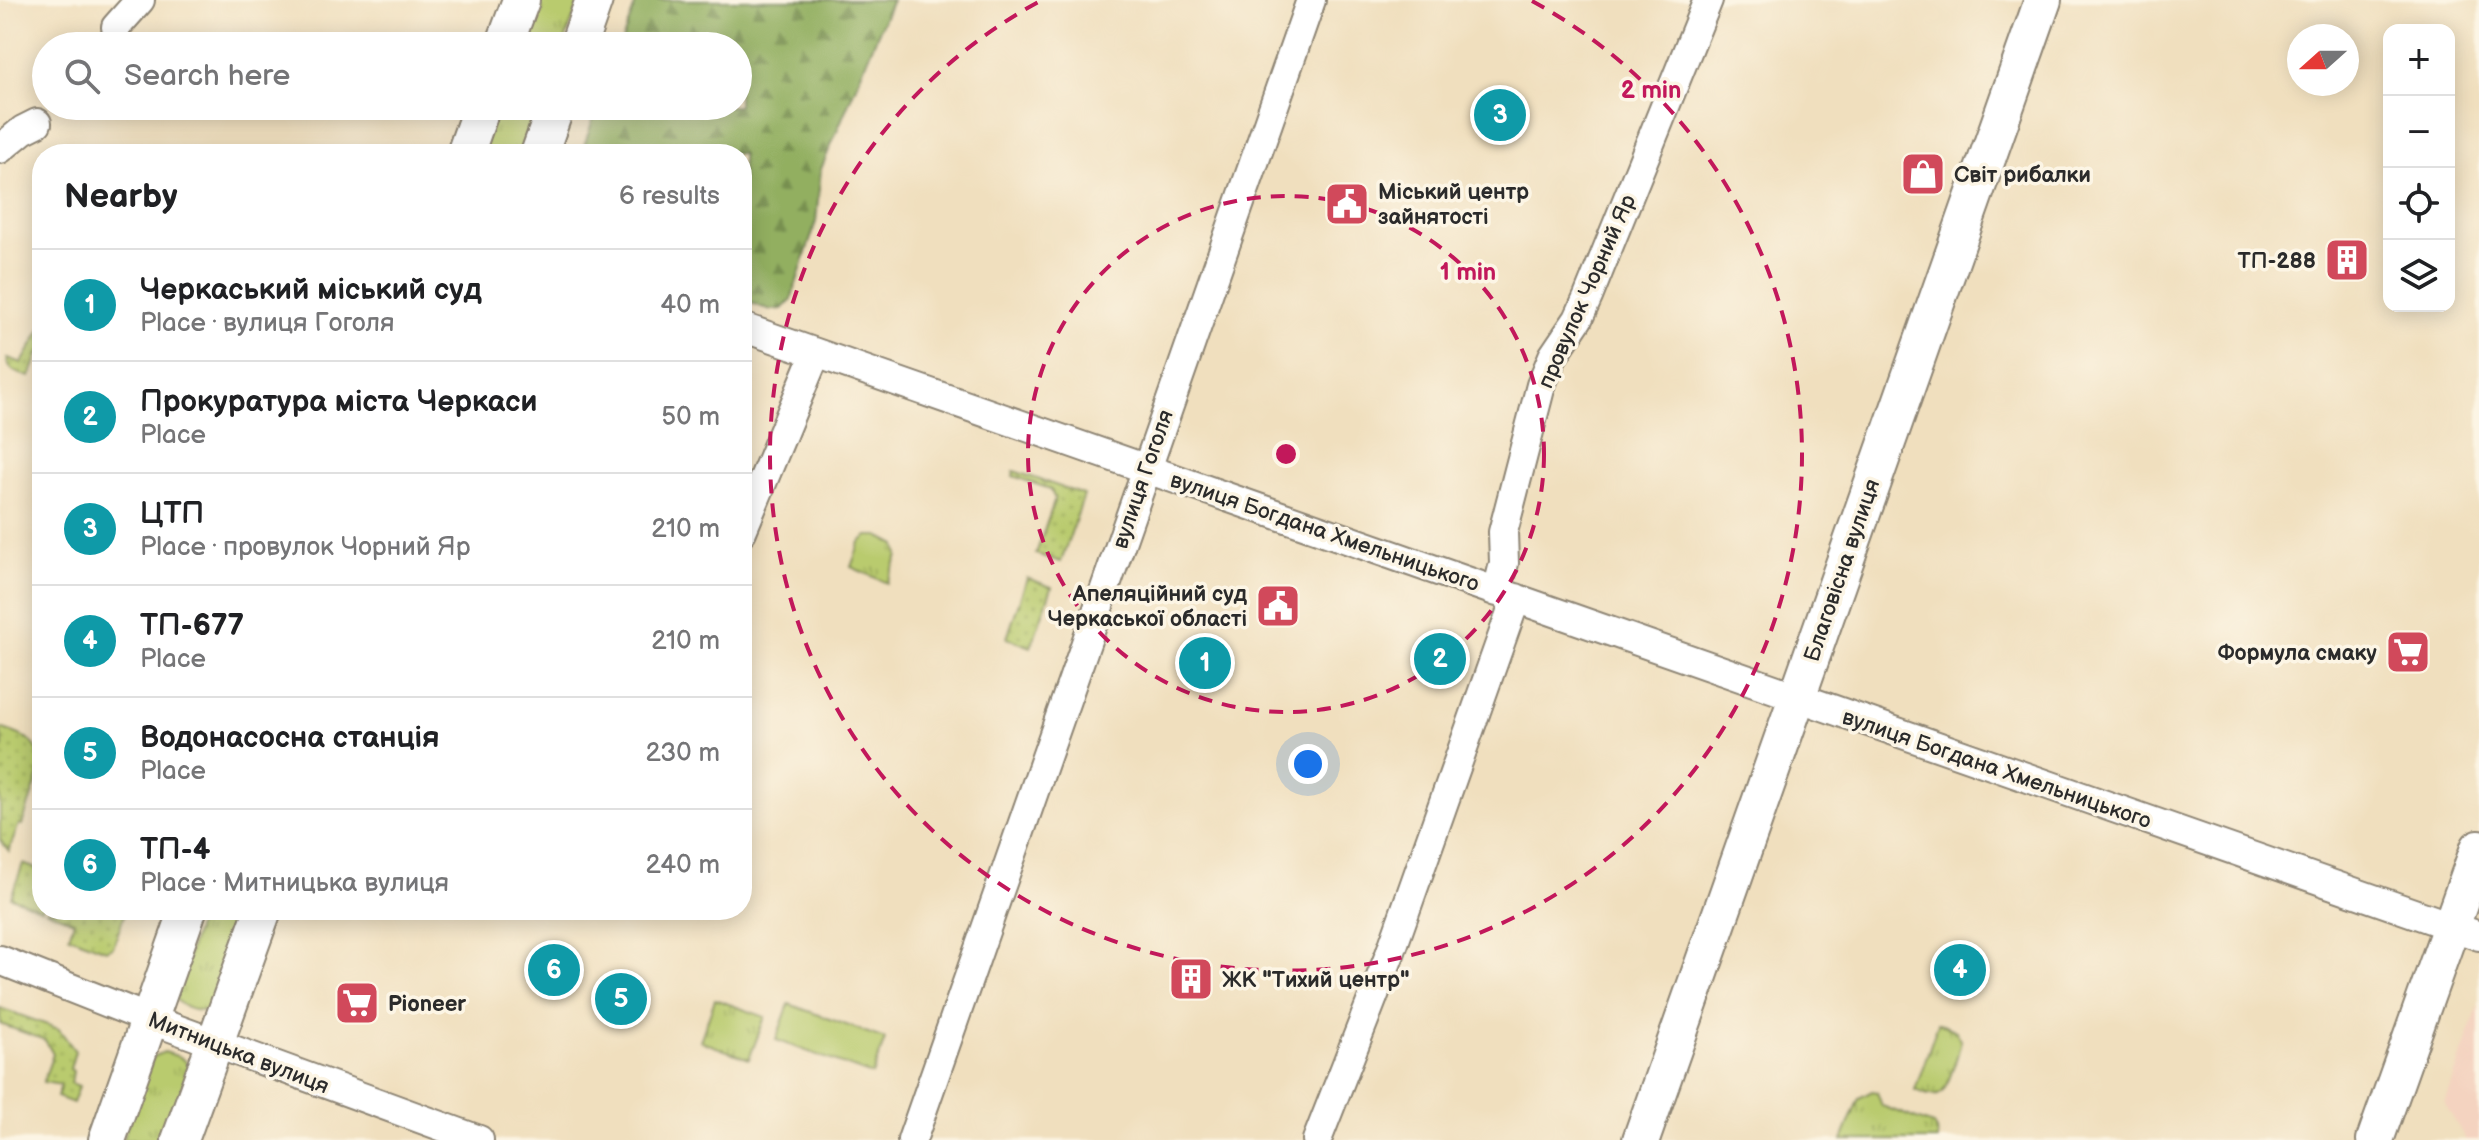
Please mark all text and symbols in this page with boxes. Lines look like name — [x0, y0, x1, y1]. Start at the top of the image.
north arrow — [2287, 24, 2359, 96]
map controls — [2383, 24, 2455, 312]
button: + — [2383, 24, 2455, 96]
search box — [32, 32, 752, 120]
icon: search — [60, 54, 104, 98]
text: Search here — [124, 58, 290, 94]
text: 2 min — [1621, 76, 1681, 105]
pin: 3 — [1474, 85, 1526, 145]
button: − — [2383, 96, 2455, 168]
shop icon: Світ рибалки — [1899, 150, 1947, 198]
place label: Світ рибалки — [1954, 162, 2091, 189]
button: locate — [2383, 168, 2455, 240]
text: Nearby — [64, 176, 178, 217]
place label: Міський центр зайнятості — [1378, 179, 1529, 231]
public building icon: Міський центр зайнятості — [1323, 180, 1371, 228]
text: 6 results — [619, 181, 720, 212]
street label: провулок Чорний Яр — [1532, 190, 1643, 393]
building icon: ТП-288 — [2323, 236, 2371, 284]
button: layers — [2383, 240, 2455, 312]
place label: ТП-288 — [2238, 248, 2316, 275]
text: 1 min — [1440, 258, 1496, 287]
text: Черкаський міський суд — [140, 272, 482, 308]
text: 1 — [85, 290, 95, 321]
text: 40 m — [660, 290, 720, 321]
text: Place · вулиця Гоголя — [140, 308, 394, 339]
text: Прокуратура міста Черкаси — [140, 384, 537, 420]
text: 2 — [82, 402, 98, 433]
text: 50 m — [661, 402, 720, 433]
street label: вулиця Гоголя — [1107, 406, 1180, 553]
text: Place — [140, 420, 206, 451]
centre of rings — [1272, 440, 1300, 468]
street label: вулиця Богдана Хмельницького — [1166, 467, 1483, 598]
street label: Благовісна вулиця — [1799, 476, 1886, 665]
text: ЦТП — [140, 496, 204, 532]
text: 3 — [82, 514, 98, 545]
text: 210 m — [651, 514, 720, 545]
text: Place · провулок Чорний Яр — [140, 532, 470, 563]
place label: Апеляційний суд Черкаської області — [1048, 581, 1248, 633]
public building icon: Апеляційний суд Черкаської області — [1254, 582, 1302, 630]
text: ТП-677 — [140, 608, 244, 644]
text: 4 — [82, 626, 98, 657]
text: 210 m — [651, 626, 720, 657]
supermarket icon: Формула смаку — [2384, 628, 2432, 676]
pin: 2 — [1414, 629, 1466, 689]
pin: 1 — [1179, 633, 1231, 693]
place label: Формула смаку — [2218, 640, 2377, 667]
text: Place — [140, 644, 206, 675]
street label: вулиця Богдана Хмельницького — [1838, 704, 2155, 835]
text: Водонасосна станція — [140, 720, 440, 756]
text: 5 — [82, 738, 98, 769]
text: 230 m — [645, 738, 720, 769]
your location — [1288, 744, 1328, 784]
text: Place — [140, 756, 206, 787]
text: ТП-4 — [140, 832, 211, 868]
text: 6 — [82, 850, 98, 881]
text: 240 m — [645, 850, 720, 881]
text: Place · Митницька вулиця — [140, 868, 449, 899]
pin: 6 — [528, 940, 580, 1000]
pin: 4 — [1934, 940, 1986, 1000]
building icon: ЖК "Тихий центр" — [1167, 955, 1215, 1003]
place label: ЖК "Тихий центр" — [1222, 967, 1410, 994]
pin: 5 — [595, 969, 647, 1029]
supermarket icon: Pioneer — [333, 979, 381, 1027]
place label: Pioneer — [388, 991, 466, 1018]
street label: Митницька вулиця — [144, 1007, 333, 1100]

